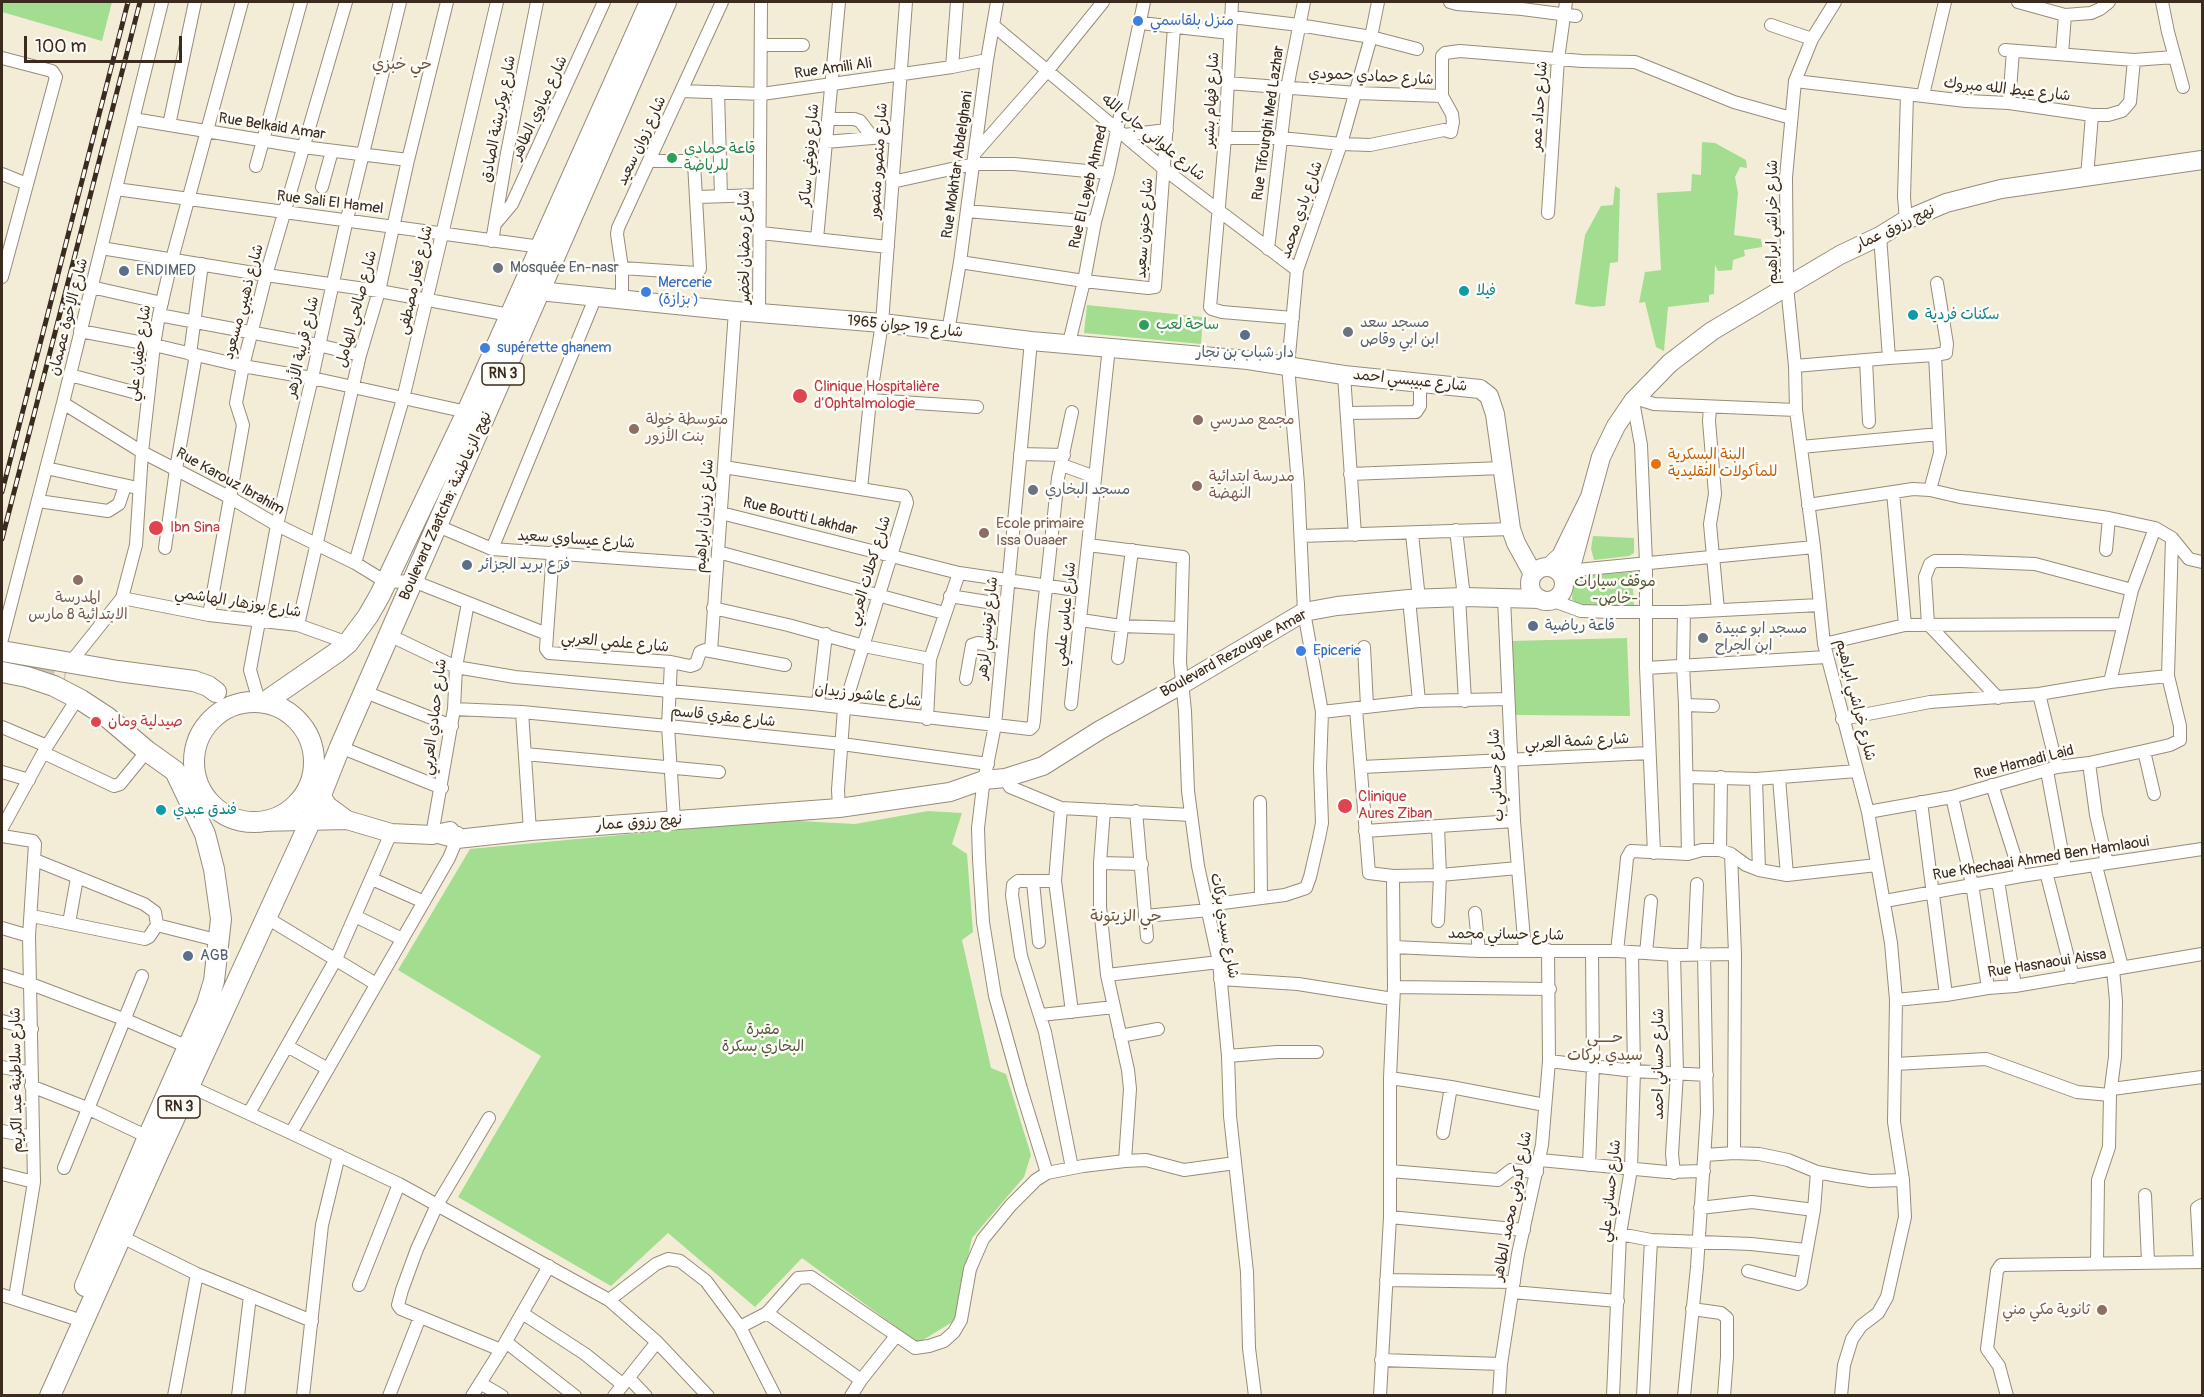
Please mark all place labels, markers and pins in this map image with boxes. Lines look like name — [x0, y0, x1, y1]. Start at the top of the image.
place label: منزل بلقاسمي — [1150, 12, 1234, 30]
marker: منزل بلقاسمي — [1131, 14, 1145, 28]
place label: قاعة حمادي للرياضة — [684, 140, 755, 175]
marker: قاعة حمادي للرياضة — [665, 151, 679, 165]
place label: Mosquée En-nasr — [510, 259, 619, 277]
marker: Mosquée En-nasr — [491, 261, 505, 275]
place label: ENDIMED — [136, 262, 196, 280]
marker: ENDIMED — [117, 264, 131, 278]
place label: Mercerie (بزازة ) — [658, 274, 712, 309]
place label: فيلا — [1476, 282, 1496, 300]
marker: فيلا — [1457, 284, 1471, 298]
marker: Mercerie (بزازة ) — [639, 285, 653, 299]
place label: سكنات فردية — [1925, 306, 1999, 324]
marker: سكنات فردية — [1906, 308, 1920, 322]
place label: مسجد سعد ابن ابي وقاص — [1360, 314, 1439, 349]
place label: ساحة لعب — [1156, 316, 1219, 334]
marker: ساحة لعب — [1137, 318, 1151, 332]
marker: مسجد سعد ابن ابي وقاص — [1341, 325, 1355, 339]
marker: دار شباب بن نجار — [1238, 328, 1252, 342]
place label: supérette ghanem — [497, 339, 612, 357]
marker: supérette ghanem — [478, 341, 492, 355]
place label: دار شباب بن نجار — [1196, 344, 1294, 362]
place label: Clinique Hospitalière d'Ophtalmologie — [814, 378, 939, 413]
marker: Clinique Hospitalière d'Ophtalmologie — [791, 387, 809, 405]
place label: متوسطة خولة بنت الأزور — [646, 411, 728, 446]
place label: مجمع مدرسي — [1210, 411, 1294, 429]
marker: مجمع مدرسي — [1191, 413, 1205, 427]
marker: متوسطة خولة بنت الأزور — [627, 422, 641, 436]
place label: البنة البسكرية للمأكولات التقليدية — [1668, 446, 1777, 481]
marker: البنة البسكرية للمأكولات التقليدية — [1649, 457, 1663, 471]
place label: مدرسة ابتدائية النهضة — [1209, 468, 1295, 503]
marker: مدرسة ابتدائية النهضة — [1190, 479, 1204, 493]
place label: مسجد البخاري — [1045, 481, 1130, 499]
marker: مسجد البخاري — [1026, 483, 1040, 497]
place label: Ecole primaire Issa Ouaaer — [996, 515, 1084, 550]
marker: Ibn Sina — [147, 519, 165, 537]
place label: Ibn Sina — [170, 519, 220, 537]
marker: Ecole primaire Issa Ouaaer — [977, 526, 991, 540]
place label: فرع بريد الجزائر — [479, 556, 570, 574]
marker: فرع بريد الجزائر — [460, 558, 474, 572]
marker: المدرسة الابتدائية 8 مارس — [71, 573, 85, 587]
place label: المدرسة الابتدائية 8 مارس — [28, 589, 128, 624]
place label: قاعة رياضية — [1545, 617, 1615, 635]
marker: قاعة رياضية — [1526, 619, 1540, 633]
place label: مسجد ابو عبيدة ابن الجراح — [1715, 620, 1807, 655]
marker: مسجد ابو عبيدة ابن الجراح — [1696, 631, 1710, 645]
place label: Epicerie — [1313, 642, 1361, 660]
marker: Epicerie — [1294, 644, 1308, 658]
place label: صيدلية ومان — [108, 713, 183, 731]
marker: صيدلية ومان — [89, 715, 103, 729]
place label: Clinique Aures Ziban — [1358, 788, 1432, 823]
marker: Clinique Aures Ziban — [1336, 797, 1354, 815]
place label: فندق عبدي — [173, 801, 237, 819]
marker: فندق عبدي — [154, 803, 168, 817]
place label: AGB — [200, 947, 228, 965]
marker: AGB — [181, 949, 195, 963]
place label: ثانوية مكي مني — [2002, 1301, 2090, 1319]
marker: ثانوية مكي مني — [2095, 1303, 2109, 1317]

